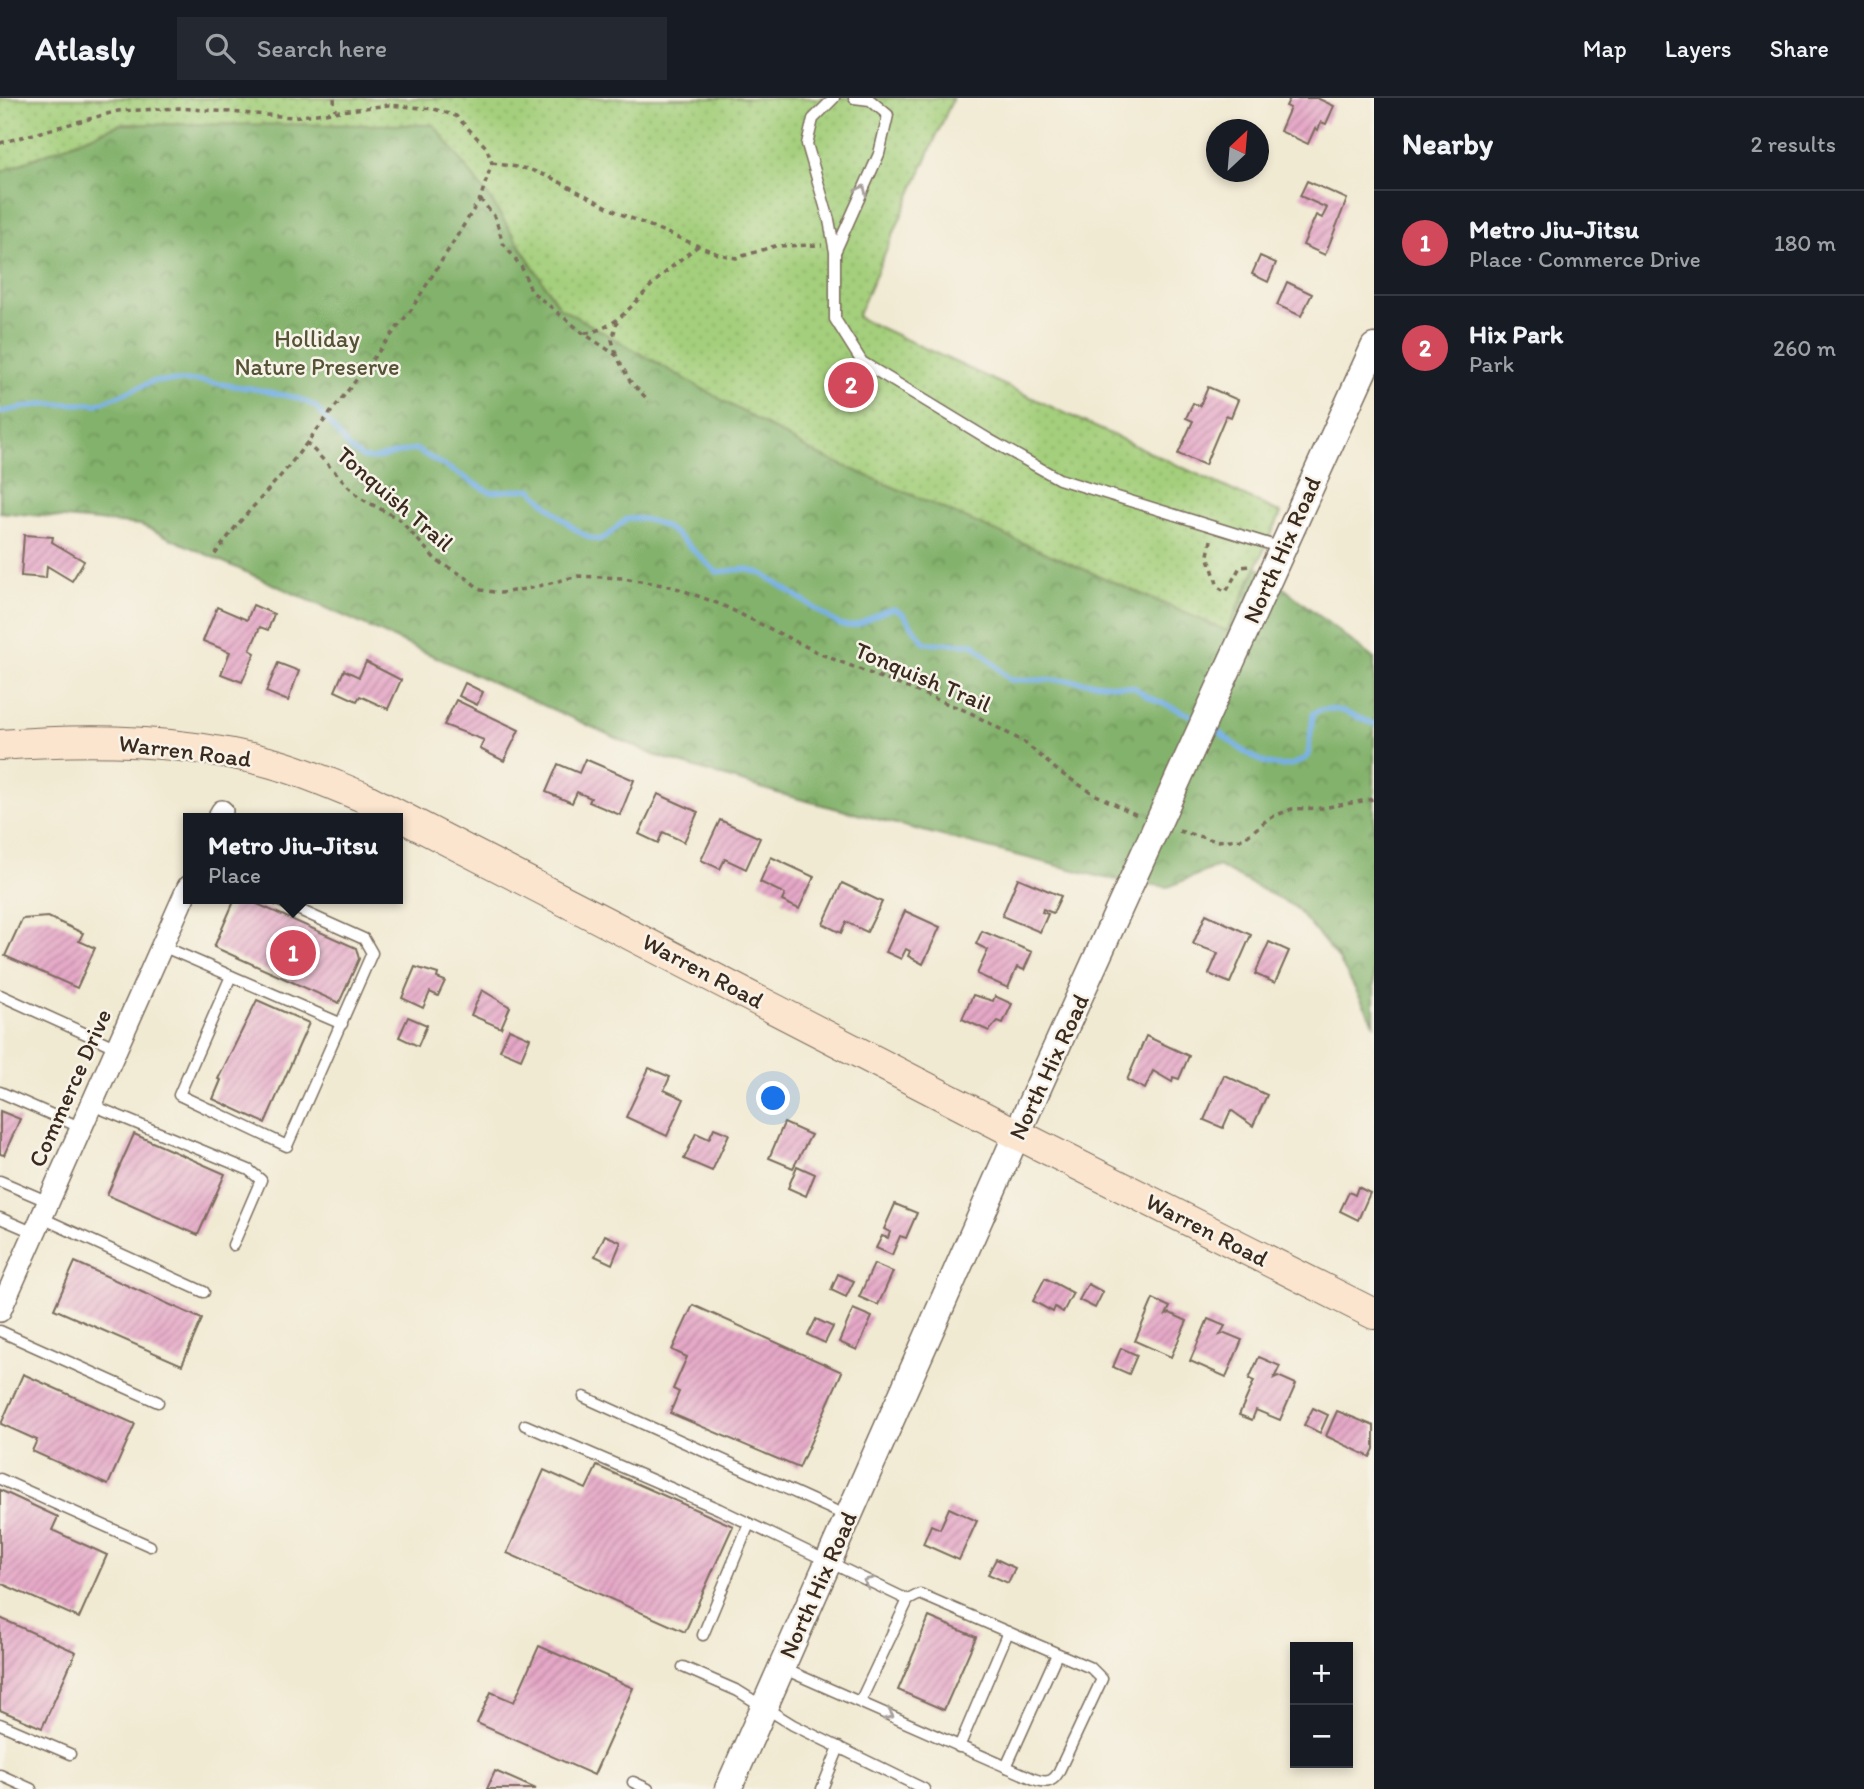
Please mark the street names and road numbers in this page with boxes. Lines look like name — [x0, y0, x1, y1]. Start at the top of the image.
street label: Tonquish Trail — [331, 440, 460, 557]
street label: North Hix Road — [1236, 472, 1327, 628]
street label: Tonquish Trail — [851, 635, 996, 718]
street label: Warren Road — [117, 728, 253, 773]
street label: Warren Road — [637, 926, 769, 1015]
street label: North Hix Road — [1002, 989, 1095, 1144]
street label: Commerce Drive — [22, 1004, 117, 1171]
street label: Warren Road — [1141, 1186, 1273, 1273]
street label: North Hix Road — [772, 1507, 863, 1663]

